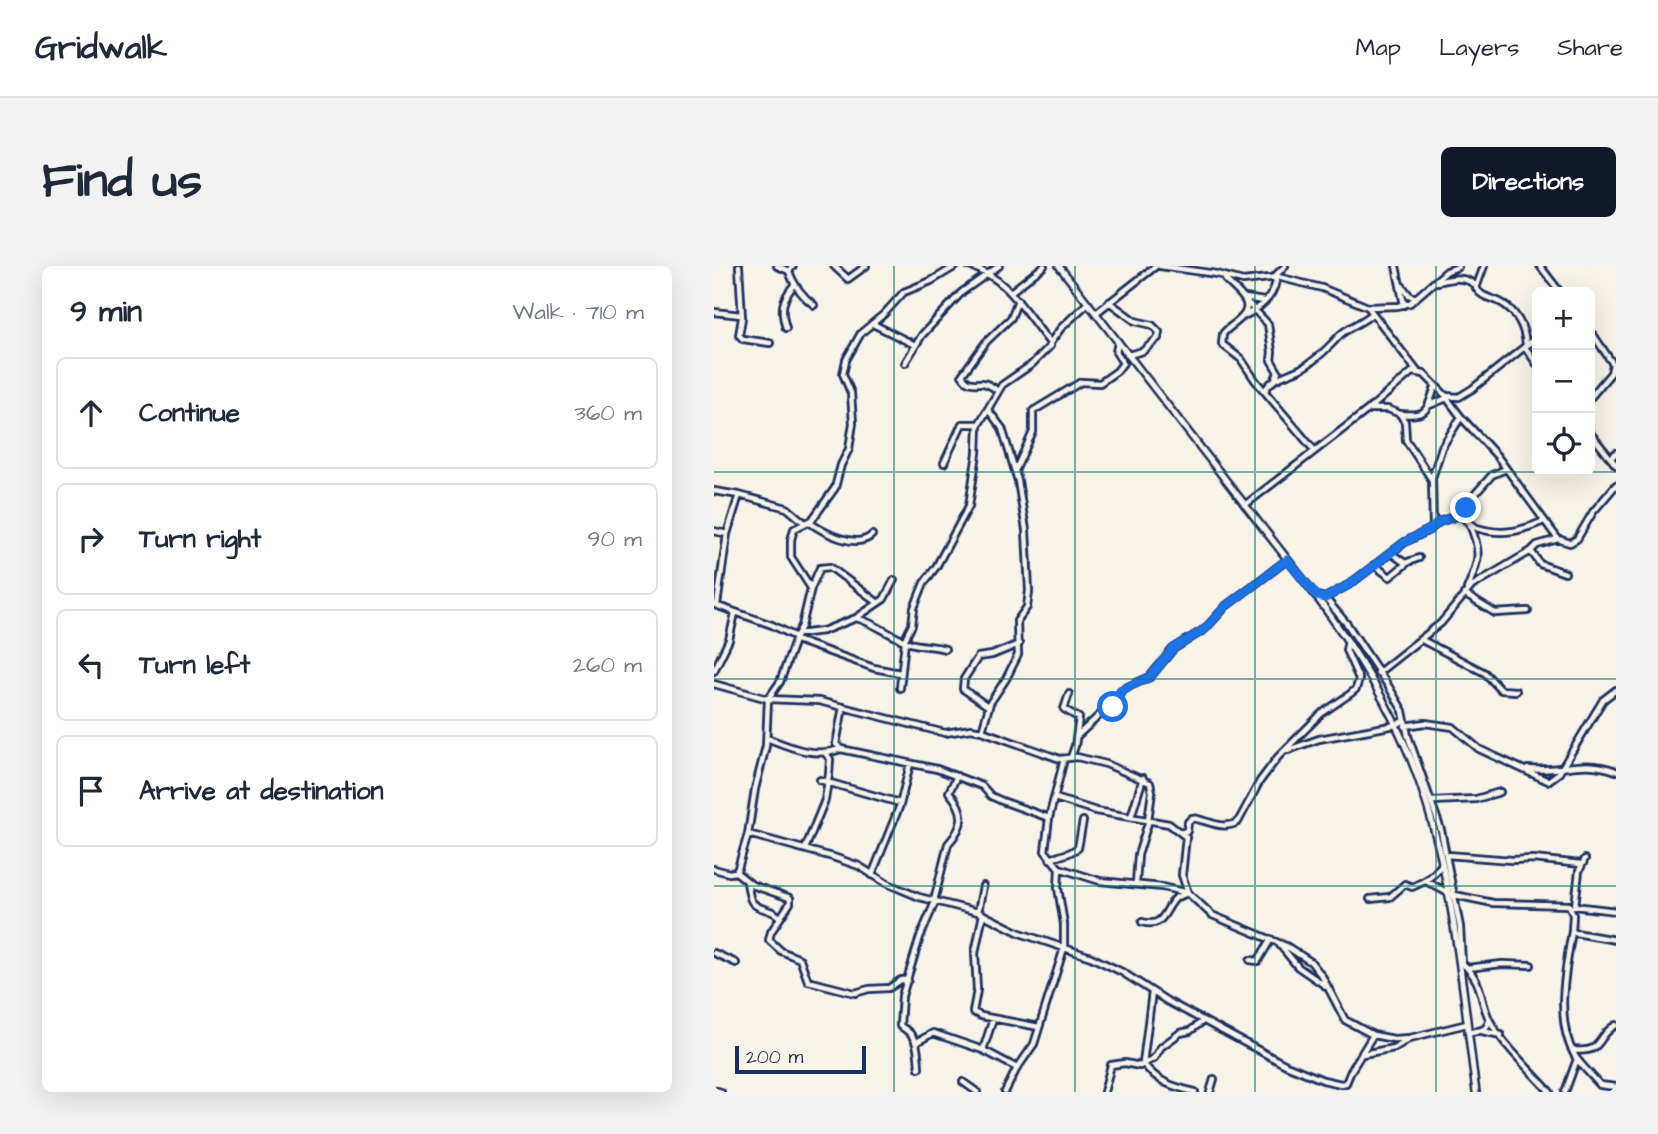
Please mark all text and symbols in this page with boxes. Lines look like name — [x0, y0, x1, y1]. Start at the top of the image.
text: Gridwalk — [35, 25, 167, 71]
text: Map — [1356, 31, 1401, 65]
text: Layers — [1439, 31, 1519, 65]
text: Share — [1557, 31, 1623, 65]
button: Directions — [1441, 147, 1616, 217]
text: Find us — [42, 148, 202, 216]
map controls — [1532, 287, 1595, 476]
button: + — [1532, 287, 1595, 350]
text: 9 min — [70, 291, 142, 333]
text: Walk · 710 m — [513, 296, 644, 328]
button: − — [1532, 350, 1595, 413]
icon: ahead — [72, 394, 110, 432]
text: Continue — [139, 395, 240, 431]
text: 360 m — [574, 397, 642, 429]
button: locate — [1532, 413, 1595, 476]
route end — [1450, 492, 1481, 523]
icon: right — [72, 520, 110, 558]
text: Turn right — [139, 521, 261, 557]
text: 90 m — [587, 523, 642, 555]
icon: left — [72, 646, 110, 684]
text: Turn left — [139, 647, 250, 683]
text: 260 m — [573, 649, 642, 681]
route start — [1097, 691, 1128, 722]
icon: arrive — [72, 772, 110, 810]
text: Arrive at destination — [139, 773, 384, 809]
scale bar — [735, 1043, 866, 1075]
text: 200 m — [746, 1044, 803, 1071]

